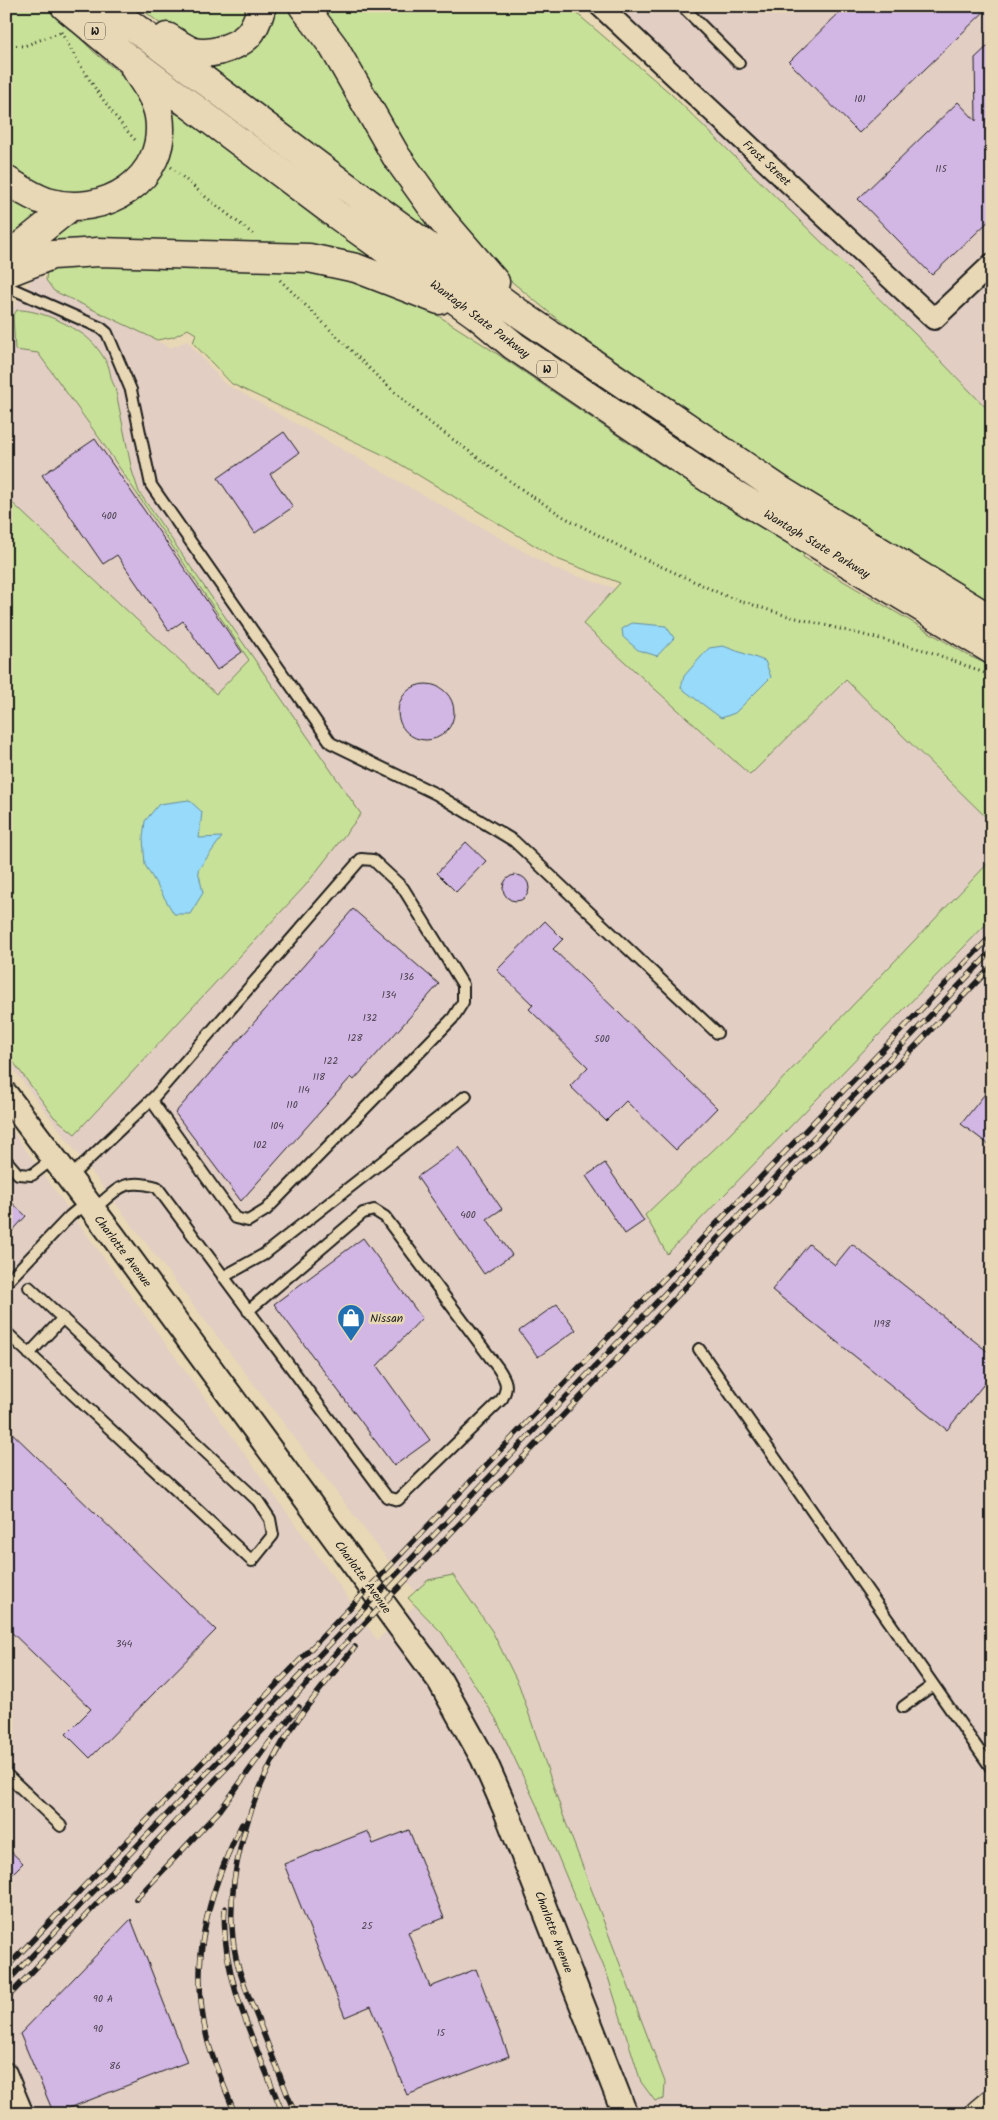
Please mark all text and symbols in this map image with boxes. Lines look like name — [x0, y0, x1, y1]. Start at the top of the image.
road number: W — [85, 22, 105, 40]
house number: 101 — [854, 91, 866, 107]
street label: Frost Street — [738, 136, 796, 191]
house number: 115 — [935, 161, 947, 177]
street label: Wantagh State Parkway — [426, 275, 534, 364]
road number: W — [537, 360, 557, 378]
street label: Wantagh State Parkway — [760, 505, 874, 584]
house number: 400 — [101, 508, 117, 524]
house number: 136 — [400, 969, 414, 985]
house number: 134 — [382, 987, 397, 1003]
house number: 132 — [363, 1010, 378, 1026]
house number: 128 — [348, 1030, 363, 1046]
house number: 500 — [594, 1031, 610, 1047]
house number: 122 — [324, 1053, 339, 1069]
house number: 118 — [313, 1069, 326, 1085]
house number: 114 — [298, 1082, 310, 1098]
house number: 110 — [286, 1097, 298, 1113]
house number: 104 — [270, 1118, 284, 1134]
house number: 102 — [253, 1137, 267, 1153]
house number: 400 — [460, 1207, 476, 1223]
street label: Charlotte Avenue — [89, 1211, 157, 1292]
shop icon: Nissan — [336, 1303, 366, 1342]
place label: Nissan — [370, 1309, 403, 1328]
house number: 1198 — [873, 1316, 892, 1332]
street label: Charlotte Avenue — [330, 1537, 396, 1618]
house number: 344 — [116, 1636, 133, 1652]
street label: Charlotte Avenue — [529, 1888, 578, 1976]
house number: 25 — [361, 1918, 373, 1934]
house number: 90 A — [93, 1991, 113, 2007]
house number: 90 — [93, 2021, 103, 2037]
house number: 15 — [437, 2025, 446, 2041]
house number: 86 — [109, 2058, 121, 2074]

